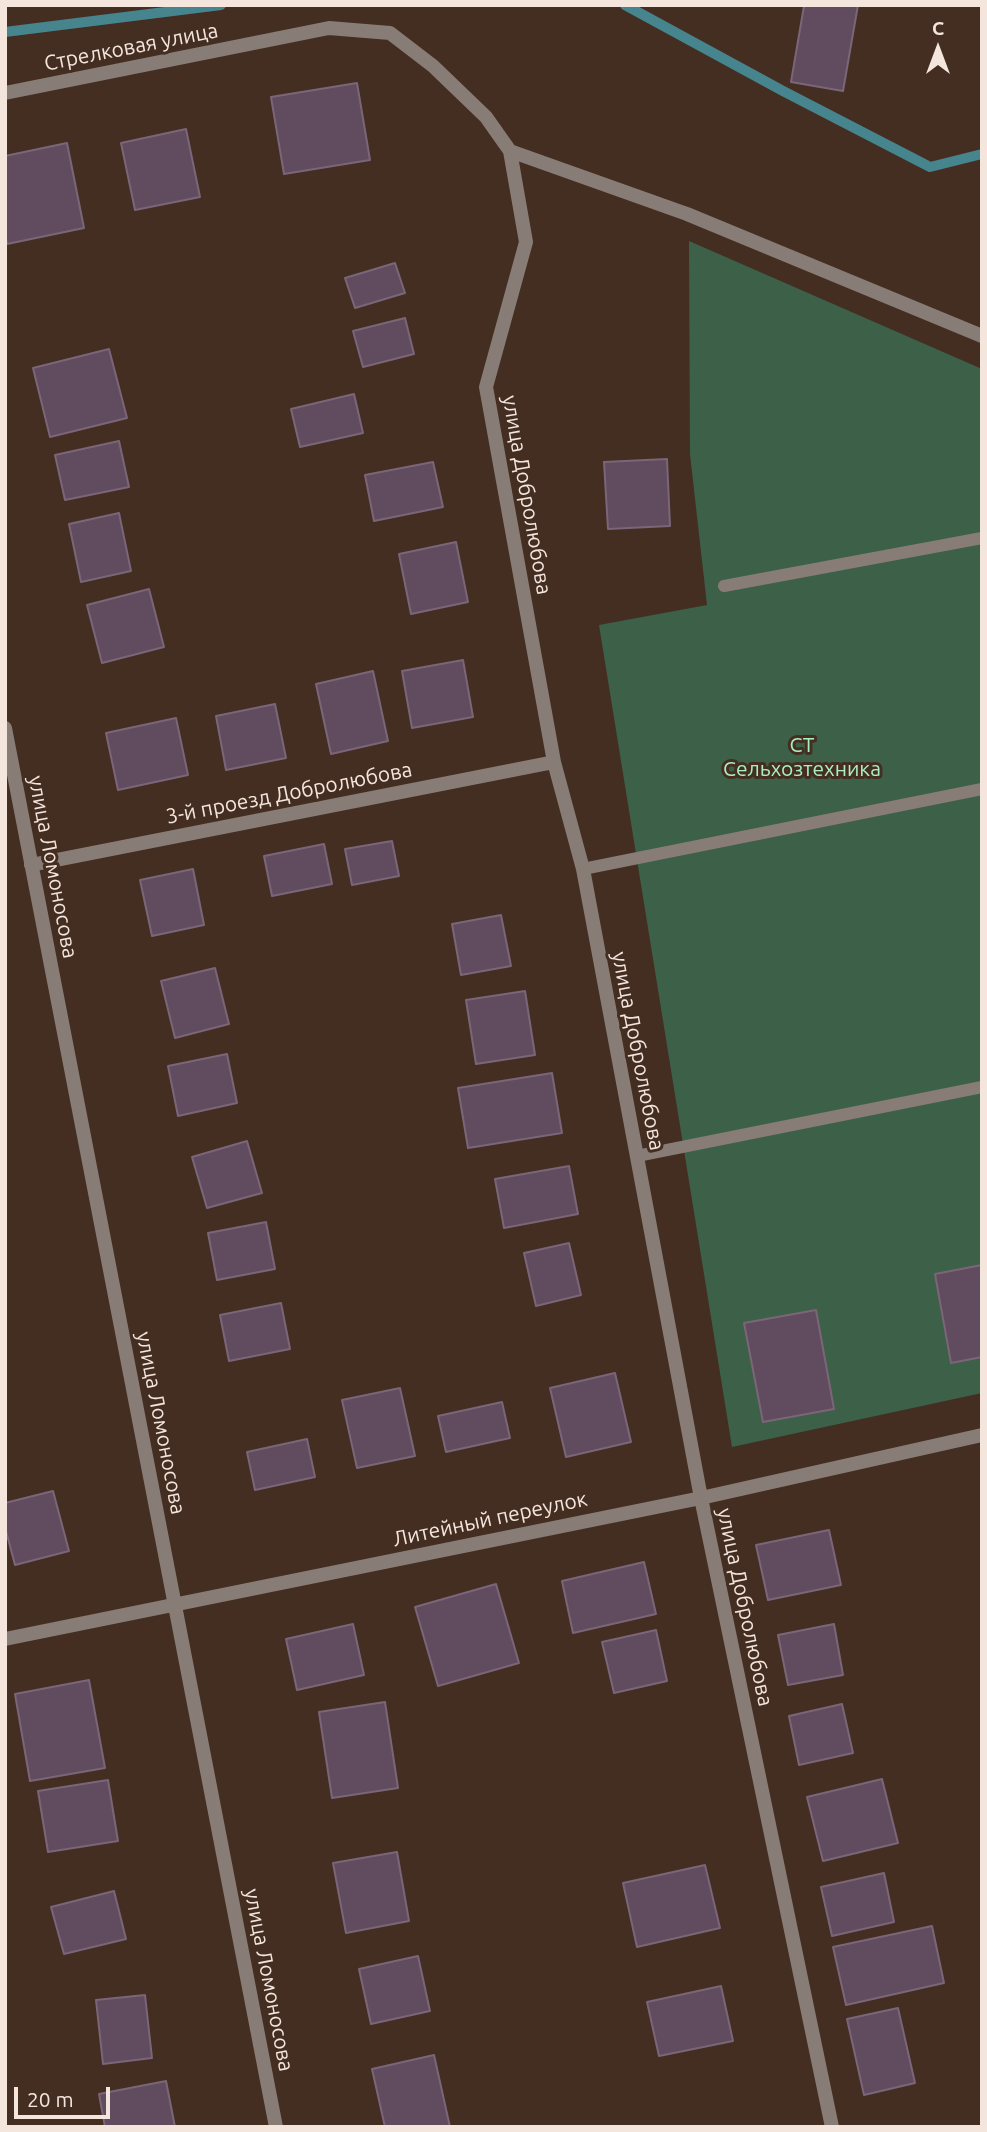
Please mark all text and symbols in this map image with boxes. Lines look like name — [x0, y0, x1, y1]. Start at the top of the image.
north arrow — [903, 14, 973, 84]
text: С — [932, 17, 944, 39]
street label: Стрелковая улица — [42, 18, 220, 76]
street label: улица Добролюбова — [497, 393, 557, 597]
park label: СТ Сельхозтехника — [723, 732, 881, 782]
street label: 3-й проезд Добролюбова — [164, 757, 414, 829]
street label: улица Ломоносова — [23, 774, 83, 960]
street label: улица Добролюбова — [606, 949, 670, 1153]
street label: улица Ломоносова — [131, 1330, 191, 1516]
street label: Литейный переулок — [390, 1486, 590, 1552]
street label: улица Добролюбова — [712, 1506, 778, 1708]
street label: улица Ломоносова — [239, 1887, 299, 2073]
scale bar — [18, 2072, 114, 2116]
text: 20 m — [27, 2087, 74, 2111]

